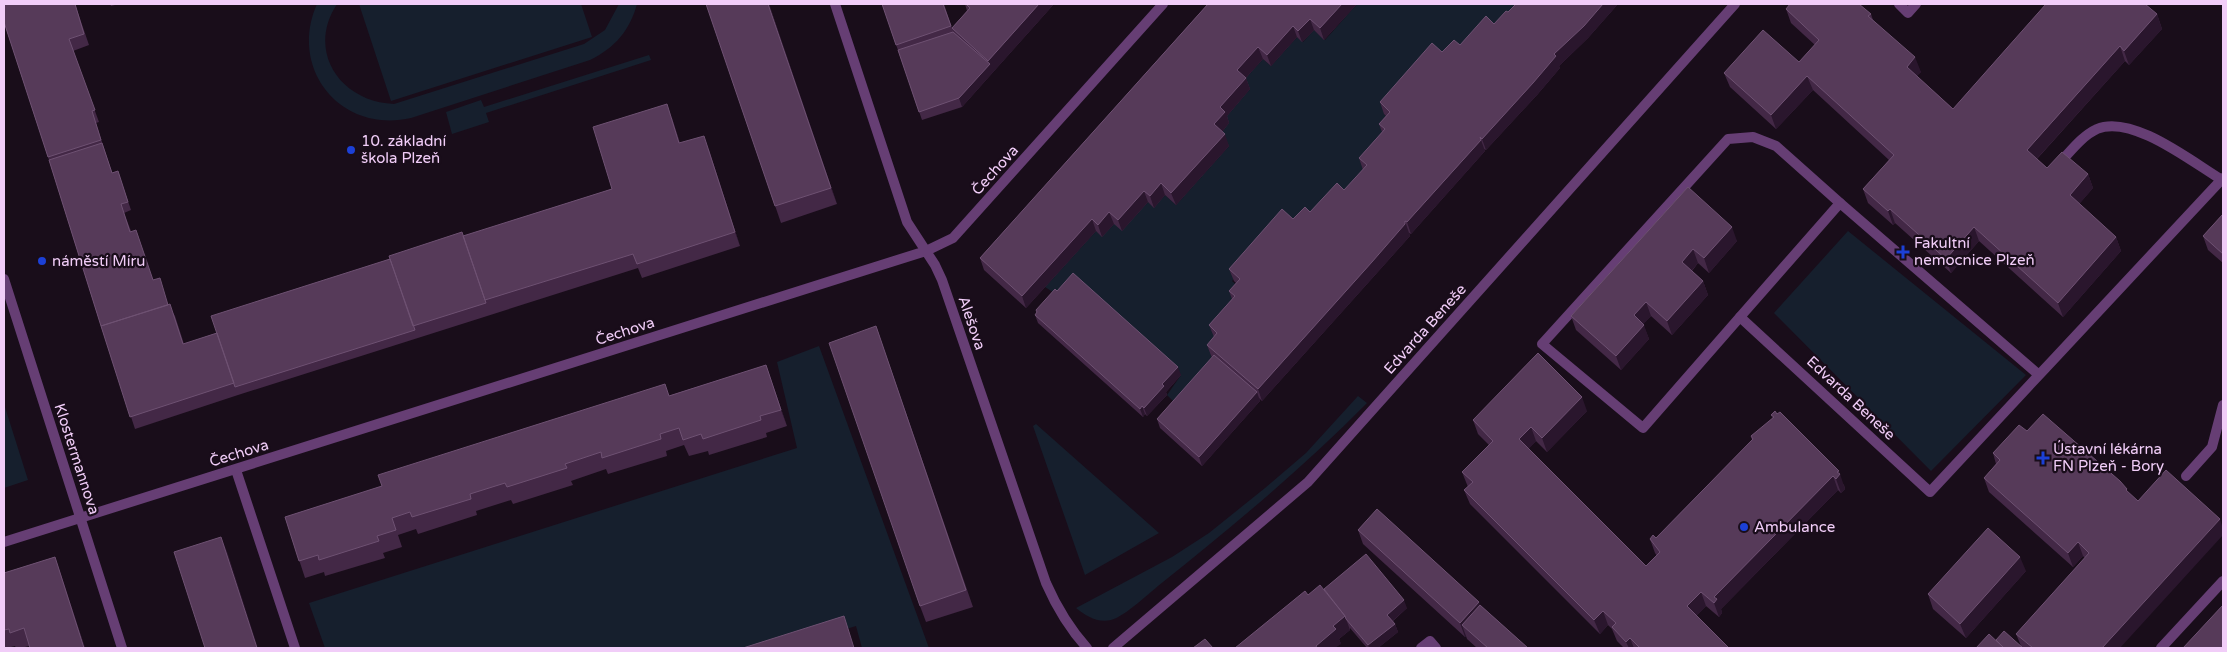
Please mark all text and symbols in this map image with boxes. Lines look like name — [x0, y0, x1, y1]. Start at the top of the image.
place label: 10. základní škola Plzeň — [361, 132, 446, 167]
street label: Čechova — [968, 141, 1022, 199]
marker: 10. základní škola Plzeň — [345, 144, 357, 156]
place label: Fakultní nemocnice Plzeň — [1914, 234, 2035, 269]
marker: Fakultní nemocnice Plzeň — [1896, 245, 1910, 259]
place label: náměstí Míru — [52, 252, 145, 270]
marker: náměstí Míru — [36, 255, 48, 267]
street label: Edvarda Beneše — [1380, 280, 1470, 378]
street label: Alešova — [954, 294, 990, 352]
street label: Čechova — [593, 313, 657, 349]
street label: Edvarda Beneše — [1803, 352, 1899, 444]
street label: Klostermannova — [51, 401, 103, 517]
street label: Čechova — [207, 435, 271, 471]
place label: Ústavní lékárna FN Plzeň - Bory — [2053, 440, 2164, 475]
marker: Ústavní lékárna FN Plzeň - Bory — [2037, 452, 2049, 464]
place label: Ambulance — [1754, 518, 1835, 536]
marker: Ambulance — [1738, 521, 1750, 533]

